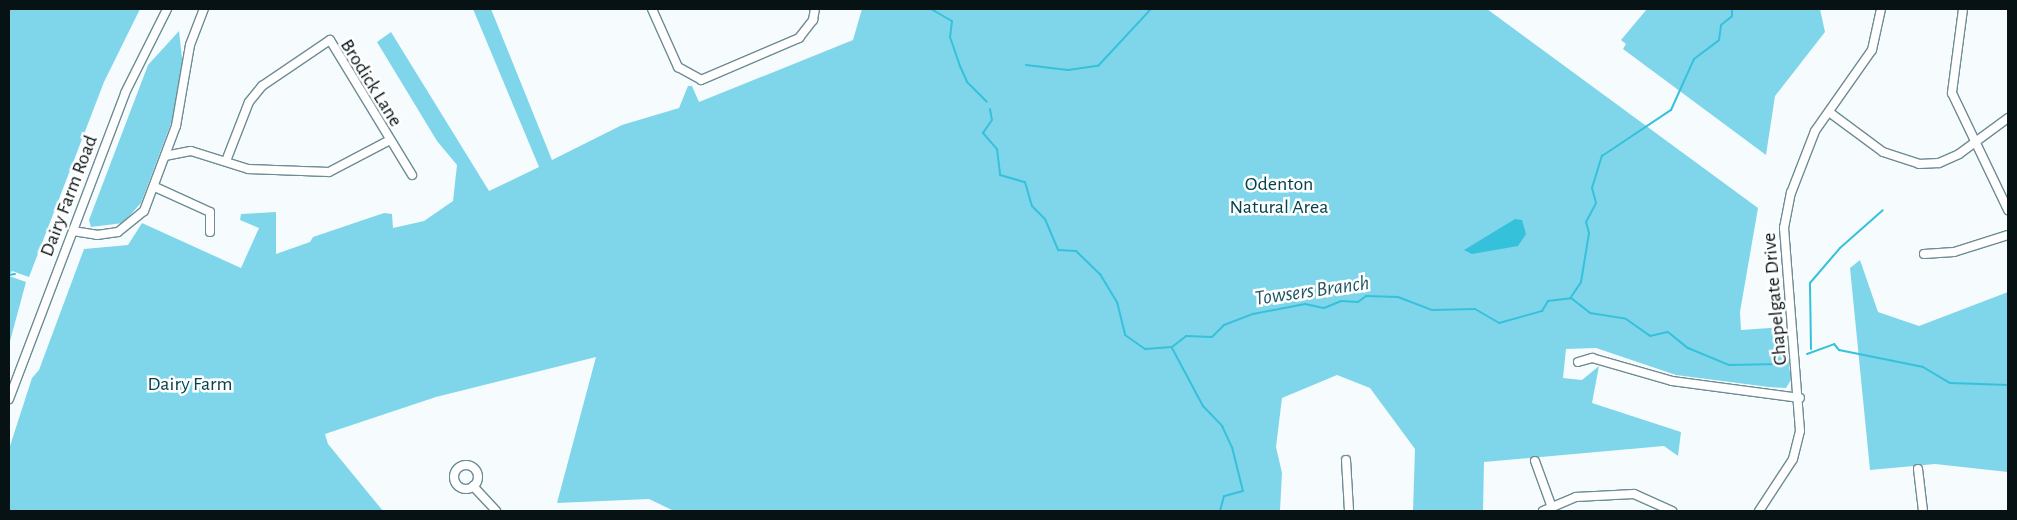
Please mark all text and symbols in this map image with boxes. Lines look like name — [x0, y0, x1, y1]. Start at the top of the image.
street label: Brodick Lane — [335, 35, 407, 131]
street label: Dairy Farm Road — [35, 132, 103, 260]
park label: Odenton Natural Area — [1230, 173, 1328, 220]
street label: Chapelgate Drive — [1757, 232, 1793, 366]
water label: Towsers Branch — [1253, 270, 1371, 312]
park label: Dairy Farm — [147, 372, 233, 396]

